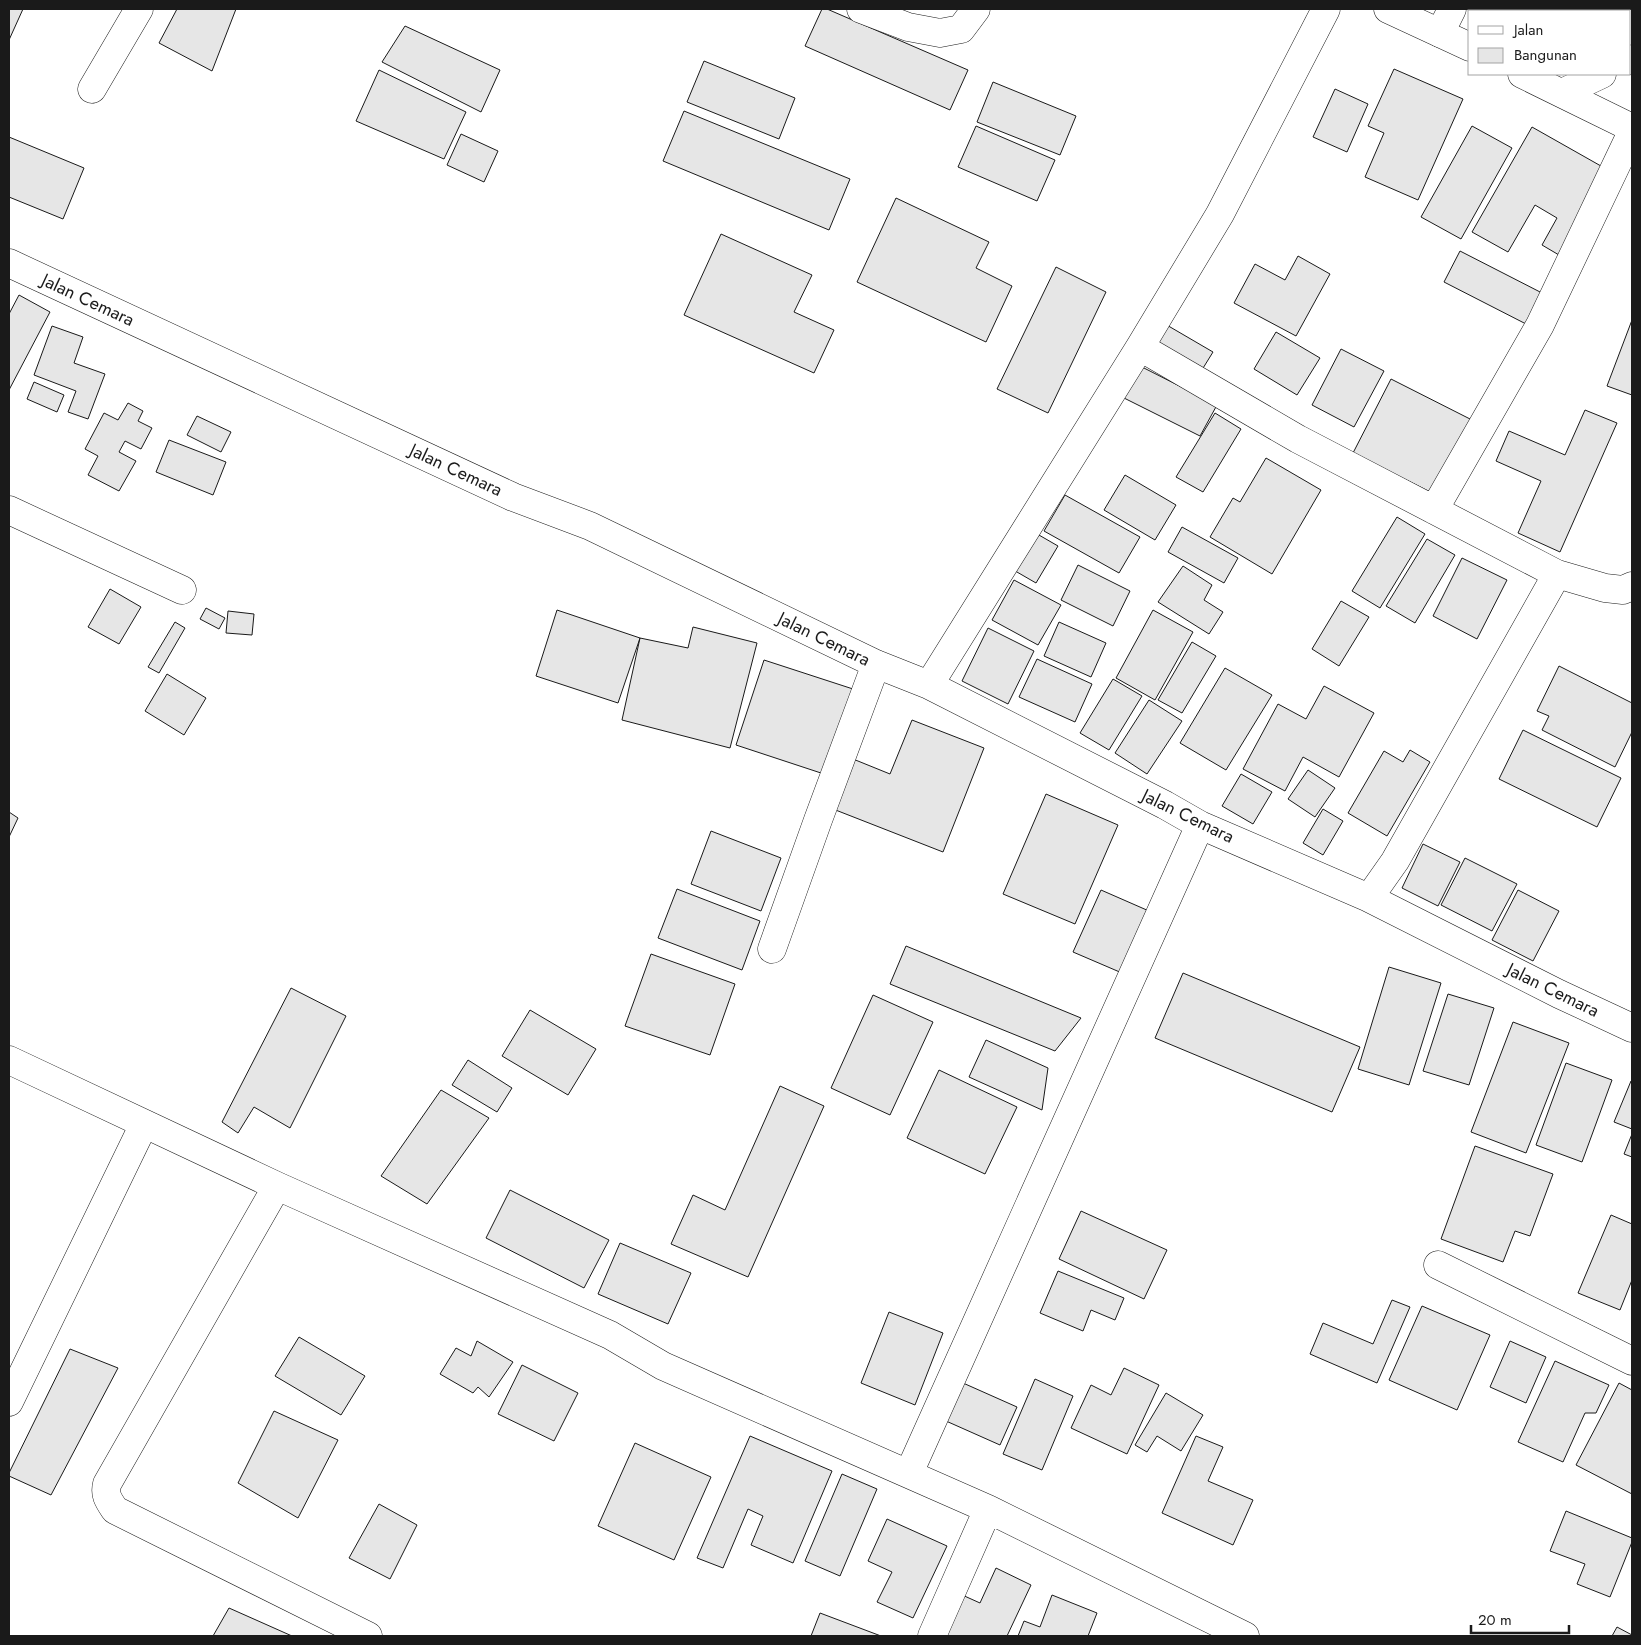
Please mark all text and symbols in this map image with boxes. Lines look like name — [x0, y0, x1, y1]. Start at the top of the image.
legend — [1468, 10, 1631, 75]
text: Jalan — [1512, 19, 1543, 41]
text: Bangunan — [1514, 44, 1577, 66]
street label: Jalan Cemara — [35, 266, 139, 333]
street label: Jalan Cemara — [403, 436, 507, 503]
street label: Jalan Cemara — [772, 605, 875, 673]
street label: Jalan Cemara — [1136, 782, 1239, 850]
street label: Jalan Cemara — [1501, 956, 1604, 1024]
scale bar — [1471, 1602, 1568, 1634]
text: 20 m — [1478, 1609, 1512, 1631]

